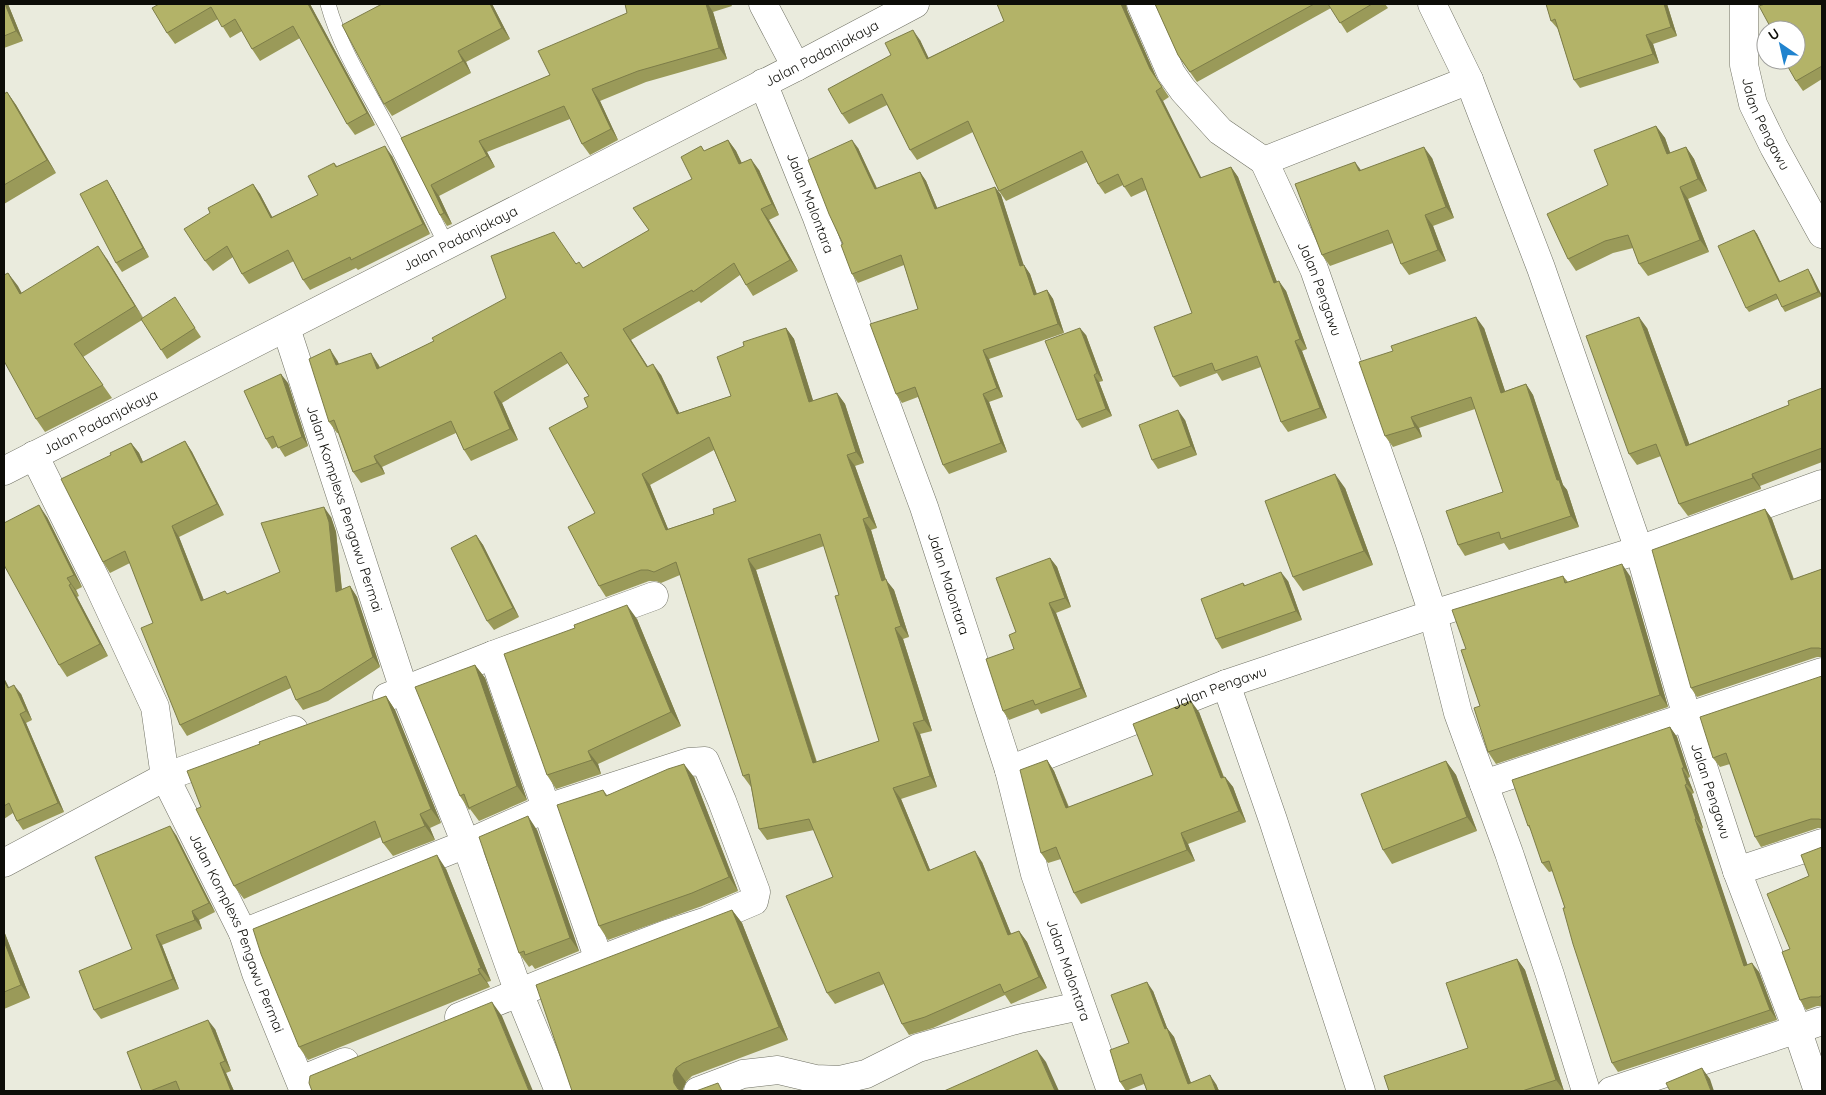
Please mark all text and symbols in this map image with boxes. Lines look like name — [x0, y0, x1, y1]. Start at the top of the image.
street label: Jalan Padanjakaya — [761, 16, 882, 91]
north arrow — [1756, 20, 1806, 70]
text: U — [1765, 24, 1783, 44]
street label: Jalan Pengawu — [1738, 76, 1794, 173]
street label: Jalan Malontara — [783, 150, 838, 256]
street label: Jalan Padanjakaya — [400, 202, 521, 275]
street label: Jalan Pengawu — [1293, 238, 1346, 338]
street label: Jalan Padanjakaya — [40, 385, 161, 459]
street label: Jalan Komplexs Pengawu Permai — [303, 403, 387, 614]
street label: Jalan Malontara — [924, 530, 974, 637]
street label: Jalan Pengawu — [1169, 662, 1269, 714]
street label: Jalan Pengawu — [1687, 741, 1735, 841]
street label: Jalan Komplexs Pengawu Permai — [185, 830, 288, 1035]
street label: Jalan Malontara — [1043, 917, 1095, 1023]

